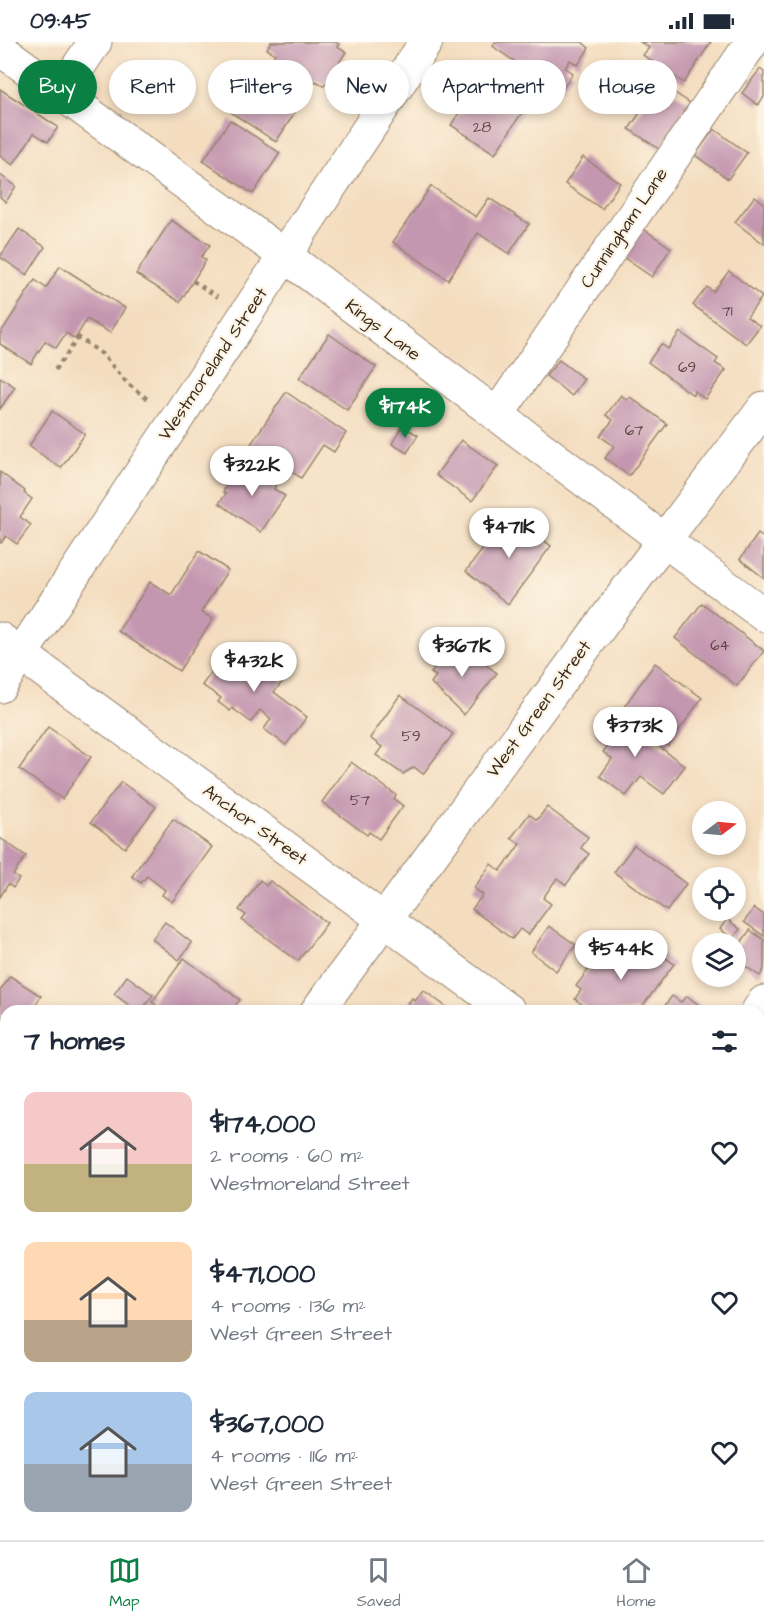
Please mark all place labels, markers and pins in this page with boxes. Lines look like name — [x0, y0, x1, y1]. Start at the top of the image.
pin: $174K — [363, 388, 447, 439]
pin: $322K — [210, 446, 294, 497]
pin: $471K — [467, 508, 551, 559]
pin: $367K — [420, 627, 504, 678]
pin: $432K — [212, 642, 296, 693]
pin: $373K — [593, 707, 677, 758]
pin: $544K — [579, 930, 663, 981]

